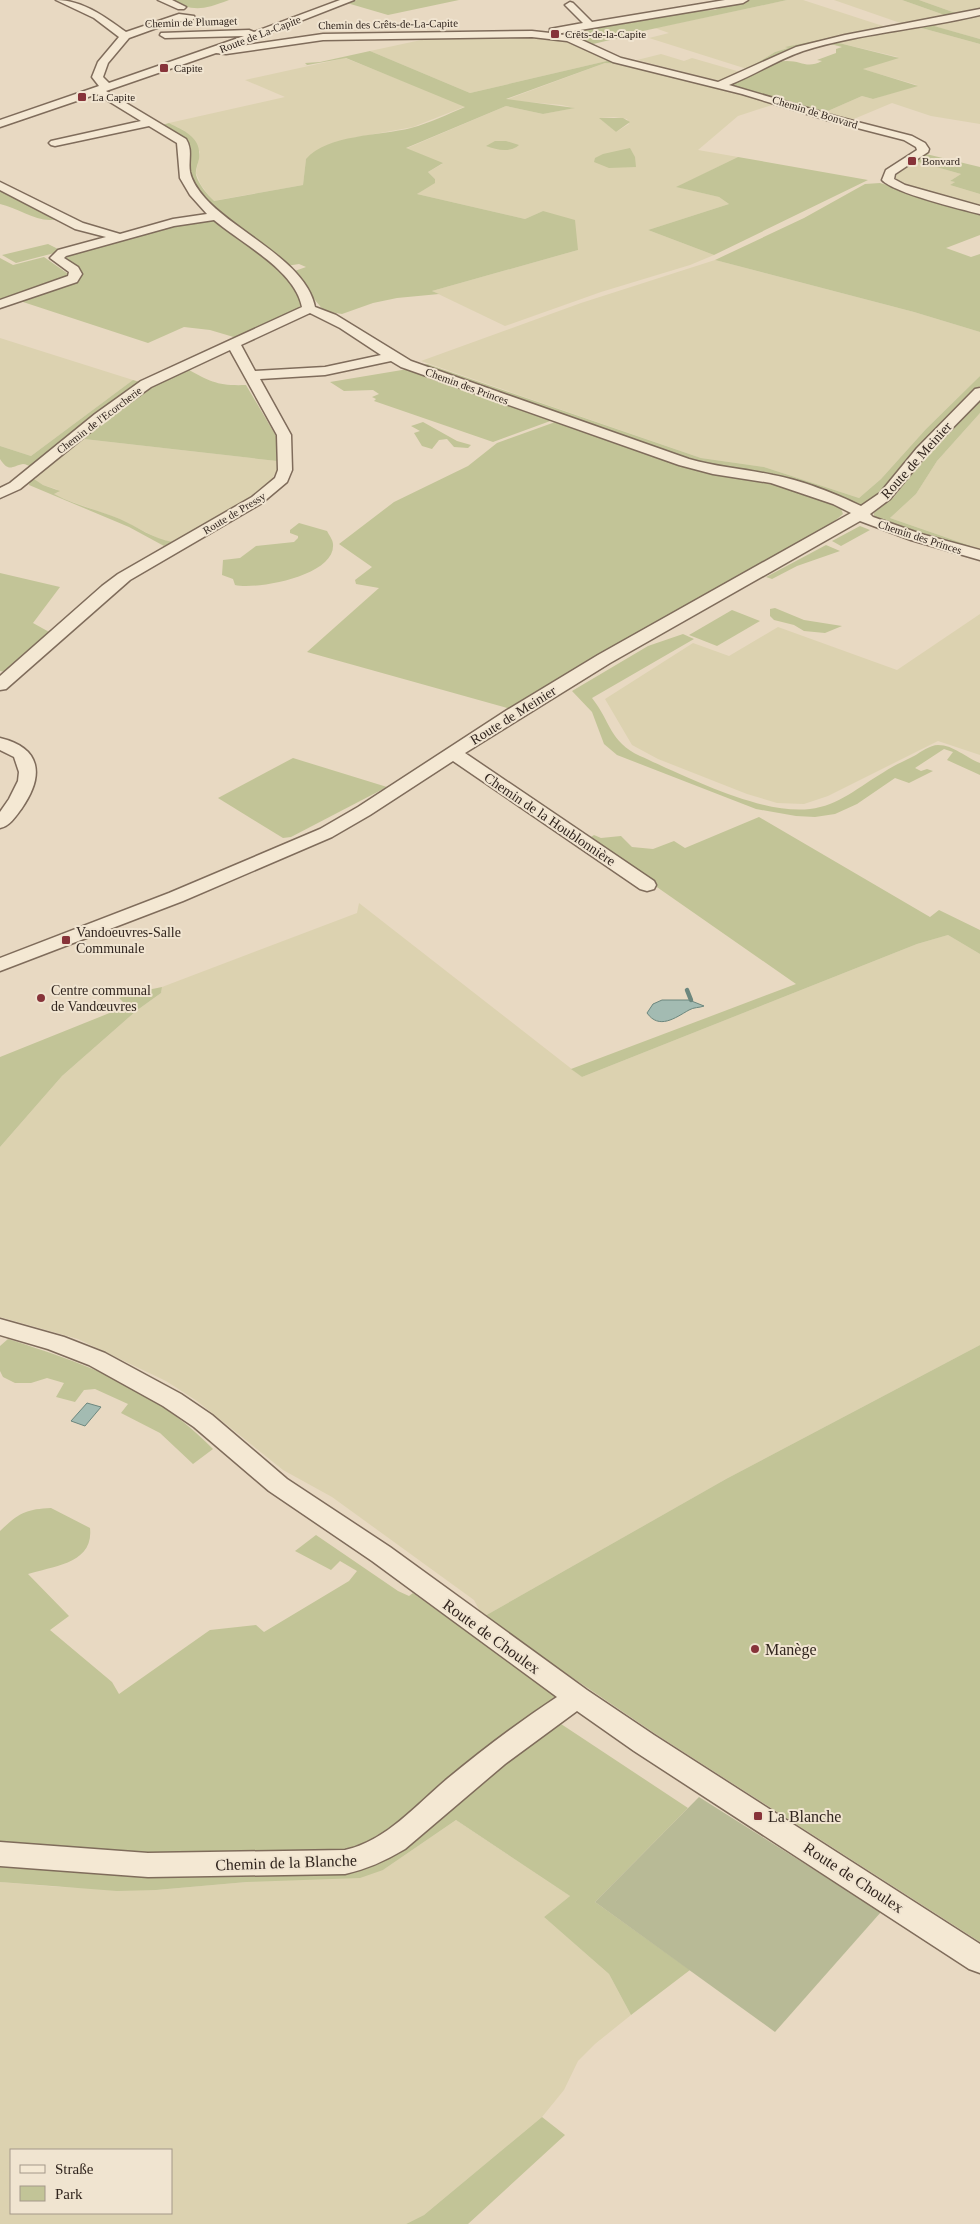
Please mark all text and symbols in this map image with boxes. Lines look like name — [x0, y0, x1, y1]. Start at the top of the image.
street label: Route de La-Capite — [218, 13, 302, 55]
street label: Chemin de Plumaget — [145, 14, 237, 30]
street label: Chemin des Crêts-de-La-Capite — [318, 17, 458, 31]
marker: Crêts-de-la-Capite — [549, 28, 561, 40]
place label: Crêts-de-la-Capite — [565, 28, 646, 40]
marker: Capite — [158, 62, 170, 74]
place label: Capite — [174, 62, 203, 74]
marker: La Capite — [76, 91, 88, 103]
place label: La Capite — [92, 91, 135, 103]
street label: Chemin de Bonvard — [771, 93, 860, 131]
marker: Bonvard — [906, 155, 918, 167]
place label: Bonvard — [922, 155, 960, 167]
street label: Chemin des Princes — [424, 365, 510, 407]
street label: Chemin de l'Ecorcherie — [54, 384, 144, 456]
street label: Route de Meinier — [878, 419, 955, 502]
street label: Route de Pressy — [201, 489, 268, 536]
street label: Chemin des Princes — [877, 518, 963, 556]
street label: Route de Meinier — [468, 683, 559, 748]
street label: Chemin de la Houblonnière — [481, 770, 618, 869]
place label: Vandoeuvres-Salle Communale — [76, 925, 181, 956]
marker: Vandoeuvres-Salle Communale — [60, 934, 72, 946]
place label: Centre communal de Vandœuvres — [51, 983, 151, 1014]
marker: Centre communal de Vandœuvres — [35, 992, 47, 1004]
street label: Route de Choulex — [440, 1596, 543, 1677]
place label: Manège — [765, 1641, 817, 1659]
marker: Manège — [749, 1643, 761, 1655]
place label: La Blanche — [768, 1808, 841, 1825]
marker: La Blanche — [752, 1810, 764, 1822]
street label: Route de Choulex — [801, 1839, 907, 1916]
street label: Chemin de la Blanche — [215, 1852, 357, 1873]
legend — [10, 2149, 172, 2214]
text: Straße — [55, 2161, 94, 2177]
text: Park — [55, 2186, 83, 2202]

